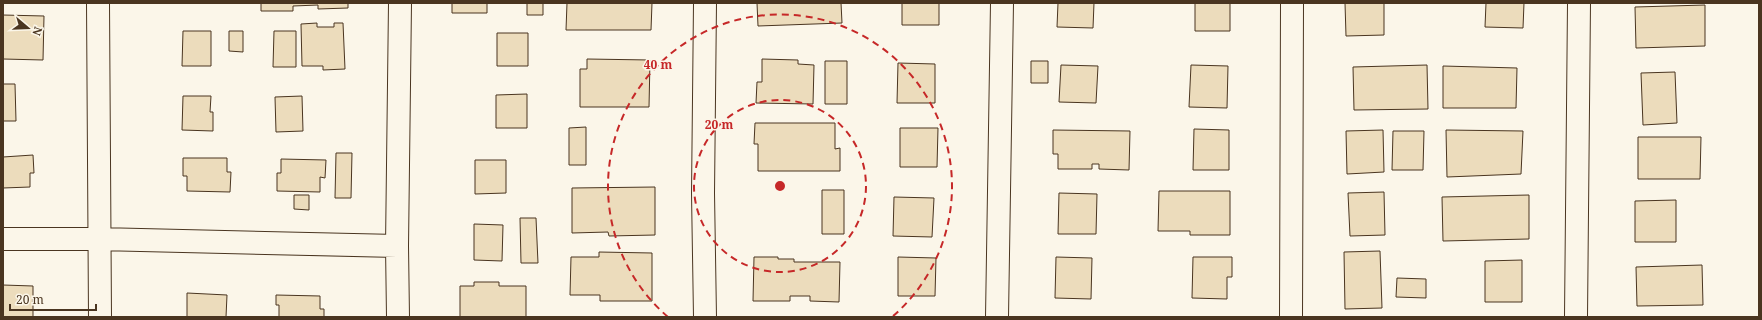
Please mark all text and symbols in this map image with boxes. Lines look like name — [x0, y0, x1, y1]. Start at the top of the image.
north arrow — [8, 8, 48, 48]
text: N — [29, 25, 46, 38]
text: 40 m — [644, 56, 672, 73]
text: 20 m — [705, 116, 733, 133]
centre of rings — [773, 179, 787, 193]
scale bar — [10, 286, 96, 312]
text: 20 m — [16, 291, 44, 308]

